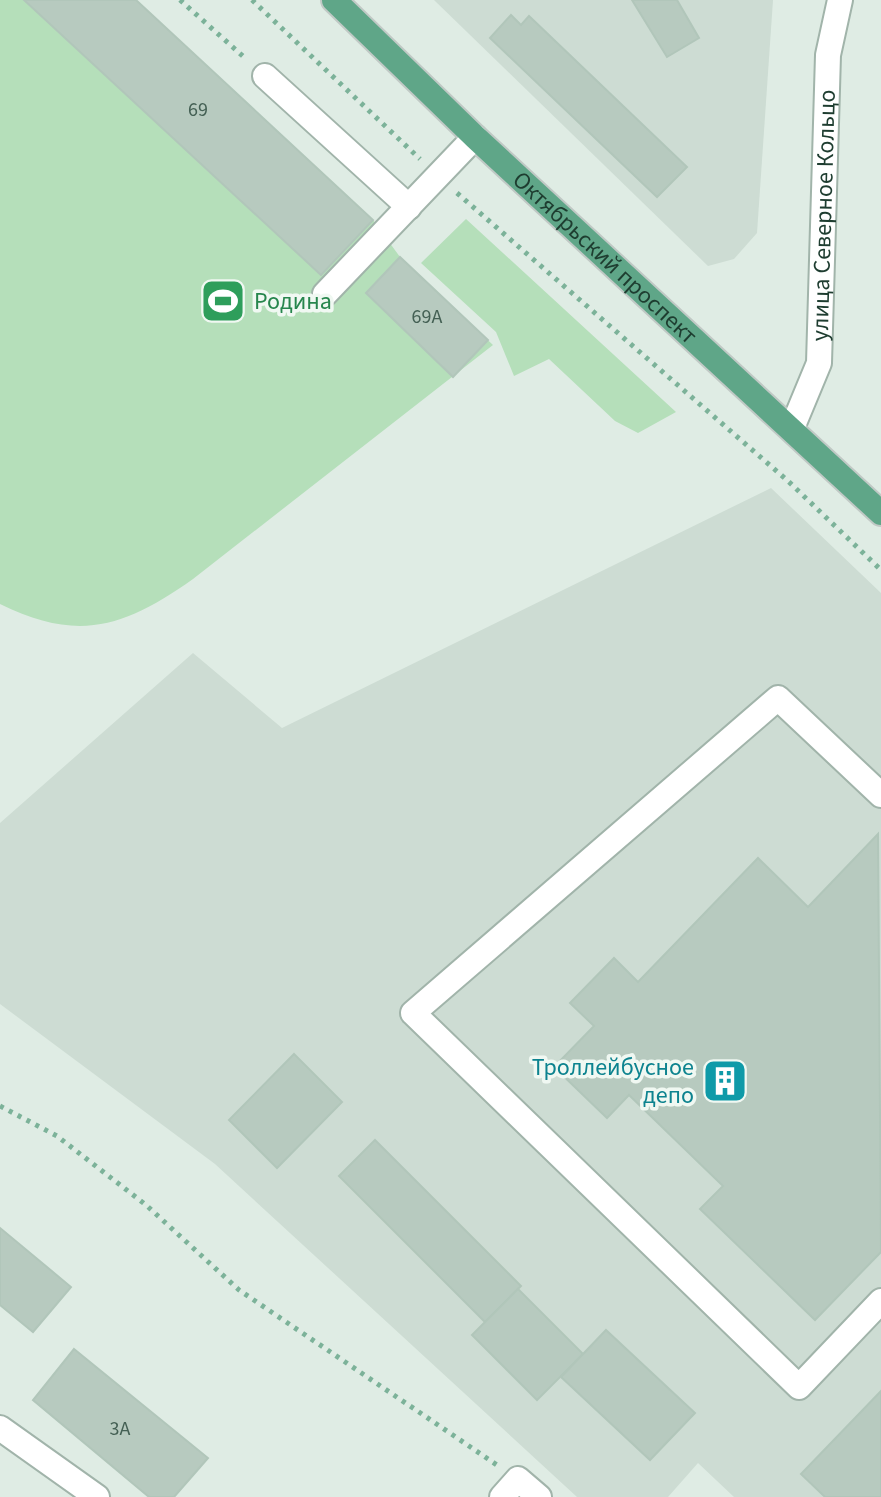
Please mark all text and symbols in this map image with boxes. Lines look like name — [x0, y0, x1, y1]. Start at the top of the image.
street label: улица Северное Кольцо — [802, 89, 844, 342]
house number: 69 — [188, 96, 208, 124]
street label: Октябрьский проспект — [505, 163, 706, 352]
sports icon: Родина — [199, 277, 247, 325]
place label: Родина — [254, 284, 332, 319]
house number: 69А — [412, 303, 442, 331]
place label: Троллейбусное депо — [532, 1050, 694, 1113]
building icon: Троллейбусное депо — [701, 1057, 749, 1105]
house number: 3А — [110, 1415, 131, 1443]

